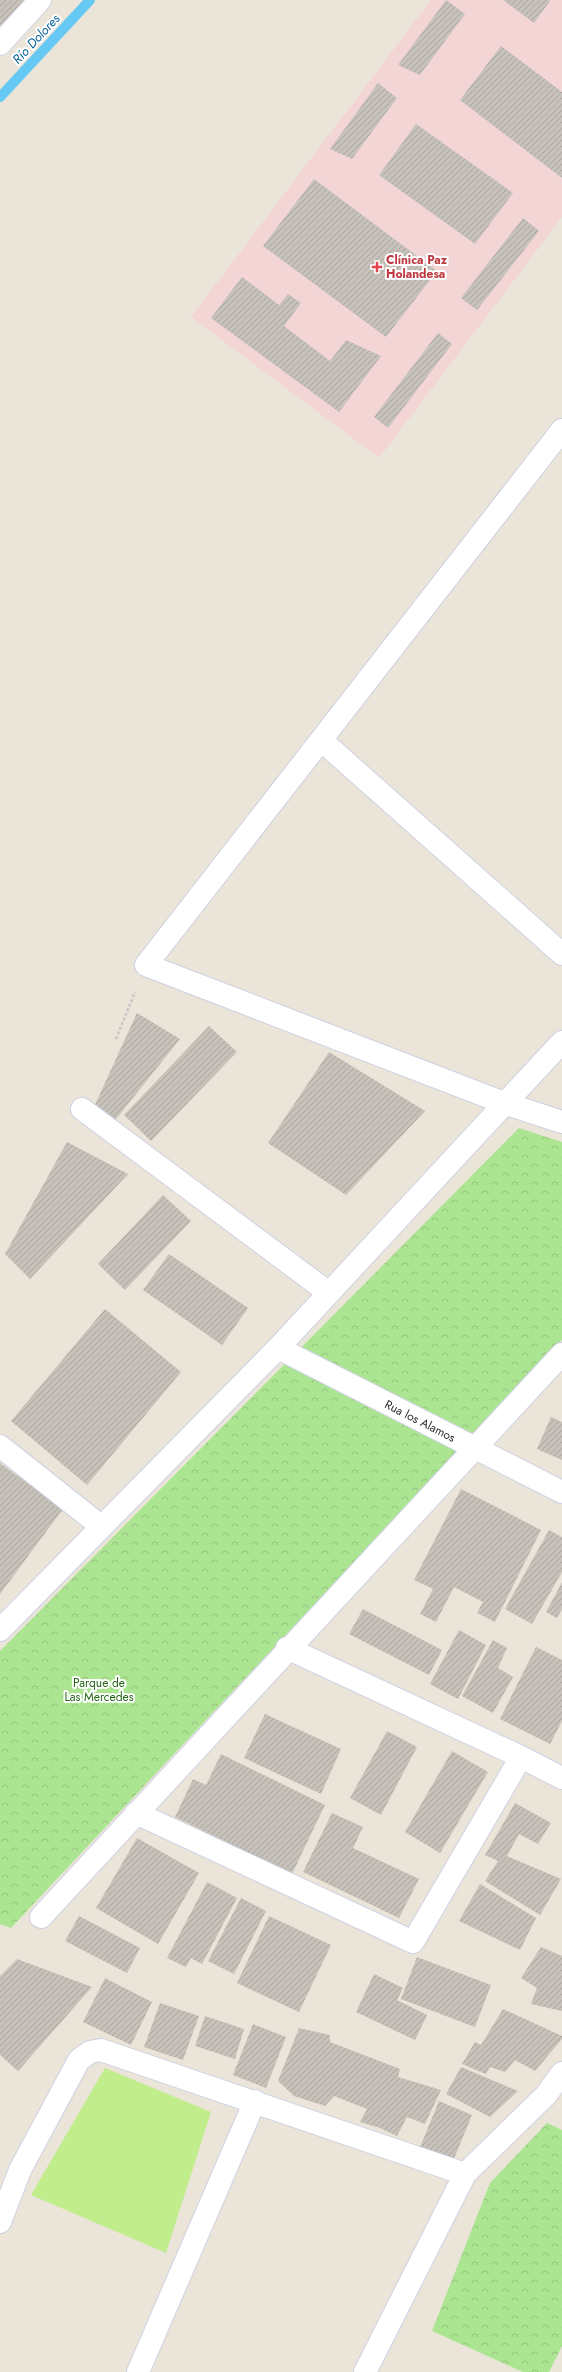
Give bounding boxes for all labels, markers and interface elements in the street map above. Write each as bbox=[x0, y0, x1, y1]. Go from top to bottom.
water label: Río Dolores bbox=[8, 9, 65, 68]
place label: Clínica Paz Holandesa bbox=[386, 251, 448, 283]
marker: Clínica Paz Holandesa bbox=[371, 261, 383, 273]
street label: Rua los Alamos bbox=[381, 1395, 459, 1447]
park label: Parque de Las Mercedes bbox=[64, 1674, 134, 1706]

